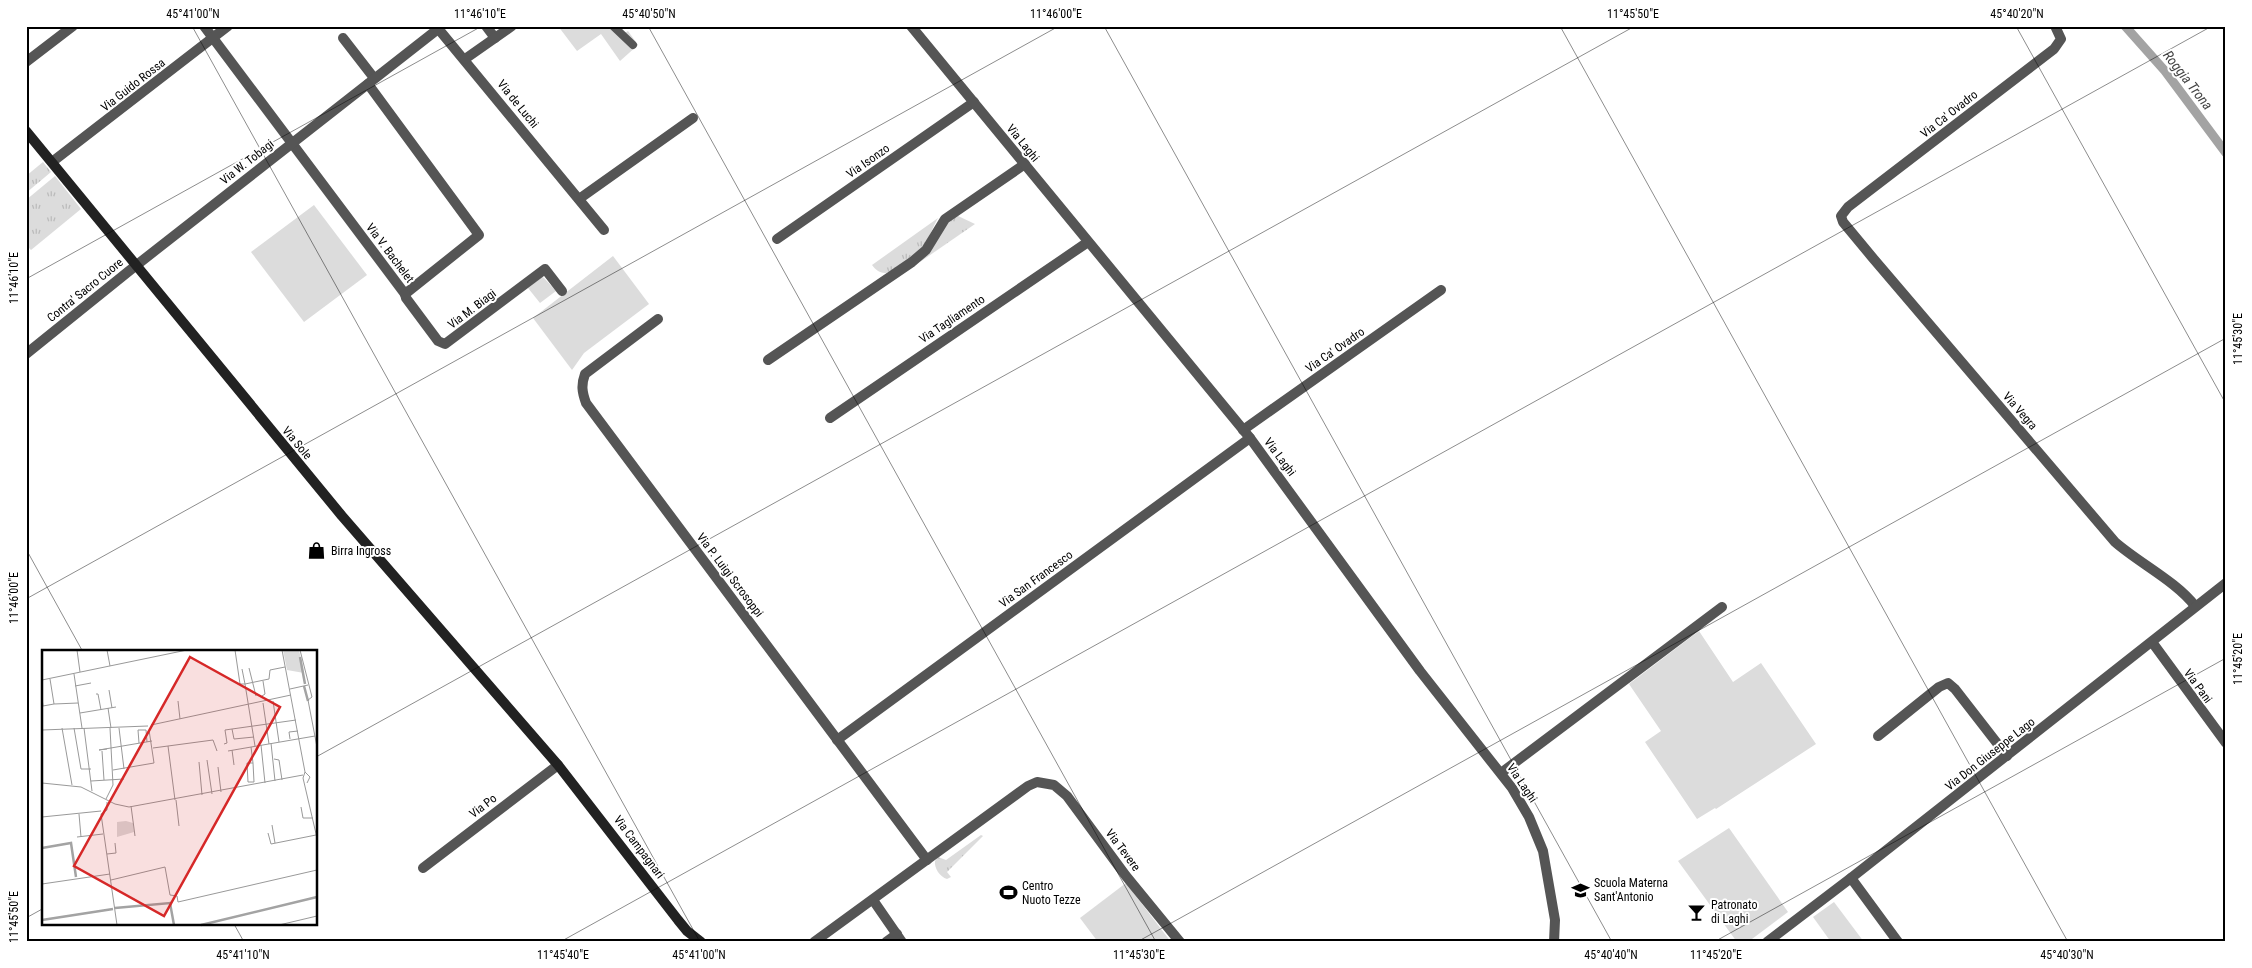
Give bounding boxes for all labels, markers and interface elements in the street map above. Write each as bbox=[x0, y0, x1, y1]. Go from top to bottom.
text: 45°41'00"N bbox=[166, 7, 220, 21]
text: 11°46'10"E bbox=[454, 7, 506, 21]
text: 45°40'50"N bbox=[622, 7, 676, 21]
text: 11°46'00"E bbox=[1030, 7, 1082, 21]
text: 11°45'50"E bbox=[1607, 7, 1659, 21]
text: 45°40'20"N bbox=[1990, 7, 2044, 21]
water label: Roggia Trona bbox=[2160, 47, 2216, 113]
street label: Via Guido Rossa bbox=[98, 55, 168, 114]
street label: Via de Luchi bbox=[494, 77, 542, 131]
street label: Via Ca' Ovadro bbox=[1918, 87, 1980, 141]
street label: Via Laghi bbox=[1004, 122, 1042, 164]
street label: Via W. Tobagi bbox=[217, 137, 277, 187]
street label: Via Isonzo bbox=[844, 141, 892, 181]
street label: Via V. Bachelet bbox=[363, 221, 417, 286]
text: 11°46'10"E bbox=[7, 252, 21, 304]
street label: Contra' Sacro Cuore bbox=[44, 255, 126, 325]
street label: Via M. Biagi bbox=[445, 286, 499, 332]
street label: Via Tagliamento bbox=[917, 292, 987, 346]
text: 11°45'30"E bbox=[2231, 313, 2245, 365]
street label: Via Ca' Ovadro bbox=[1303, 325, 1367, 375]
street label: Via Vegra bbox=[2000, 389, 2040, 433]
street label: Via Sole bbox=[279, 424, 315, 463]
street label: Via Laghi bbox=[1261, 435, 1299, 479]
street label: Via P. Luigi Scrosoppi bbox=[694, 530, 766, 620]
shop icon: Birra Ingross bbox=[307, 541, 327, 561]
place label: Birra Ingross bbox=[331, 544, 391, 558]
street label: Via San Francesco bbox=[997, 548, 1075, 610]
text: 11°46'00"E bbox=[7, 572, 21, 624]
text: 11°45'20"E bbox=[2231, 633, 2245, 685]
inset map bbox=[42, 650, 318, 926]
street label: Via Pani bbox=[2181, 666, 2215, 706]
street label: Via Don Giuseppe Lago bbox=[1942, 715, 2038, 793]
street label: Via Laghi bbox=[1504, 761, 1540, 805]
street label: Via Po bbox=[467, 791, 499, 821]
street label: Via Campagnari bbox=[611, 813, 667, 881]
street label: Via Tevere bbox=[1103, 826, 1144, 874]
place label: Scuola Materna Sant'Antonio bbox=[1594, 876, 1668, 904]
place label: Centro Nuoto Tezze bbox=[1022, 879, 1081, 907]
school or university icon: Scuola Materna Sant'Antonio bbox=[1570, 880, 1590, 900]
sports icon: Centro Nuoto Tezze bbox=[998, 883, 1018, 903]
text: 11°45'50"E bbox=[7, 891, 21, 943]
place label: Patronato di Laghi bbox=[1711, 898, 1757, 926]
bar icon: Patronato di Laghi bbox=[1687, 902, 1707, 922]
text: 45°41'10"N bbox=[216, 948, 270, 962]
text: 11°45'40"E bbox=[537, 948, 589, 962]
text: 45°41'00"N bbox=[672, 948, 726, 962]
text: 11°45'30"E bbox=[1113, 948, 1165, 962]
text: 45°40'40"N bbox=[1584, 948, 1638, 962]
text: 11°45'20"E bbox=[1690, 948, 1742, 962]
text: 45°40'30"N bbox=[2040, 948, 2094, 962]

